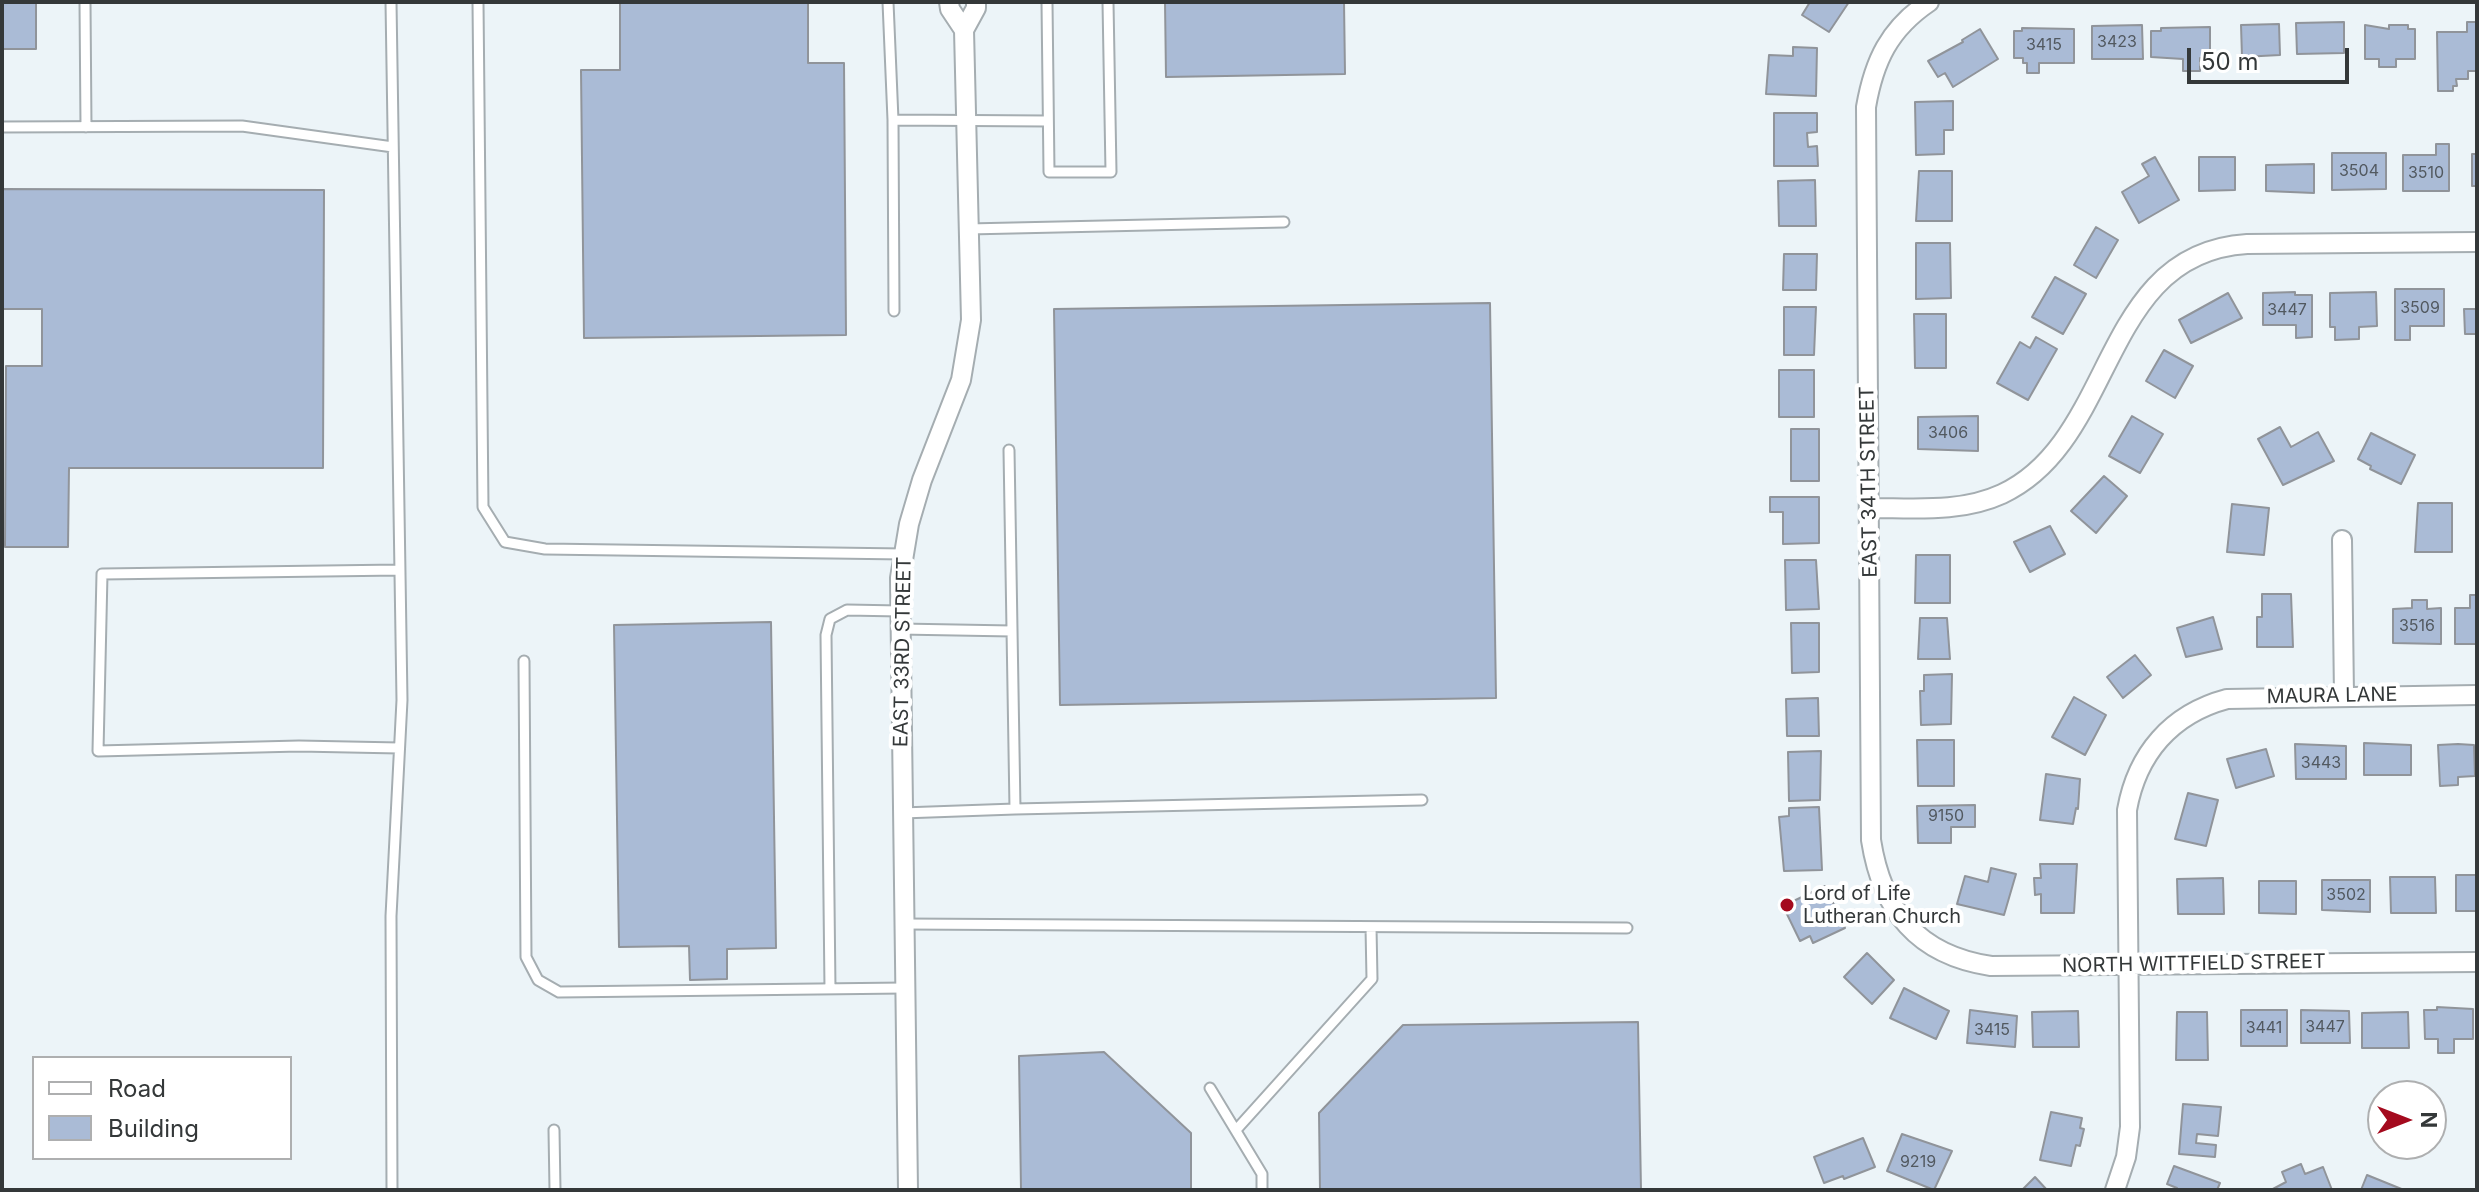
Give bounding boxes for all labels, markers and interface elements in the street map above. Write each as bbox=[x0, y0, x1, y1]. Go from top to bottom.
house number: 3423 bbox=[2097, 32, 2137, 52]
scale bar bbox=[2191, 32, 2353, 82]
house number: 3415 bbox=[2026, 35, 2062, 55]
text: 50 m bbox=[2201, 47, 2259, 76]
house number: 3504 bbox=[2339, 161, 2379, 181]
house number: 3510 bbox=[2408, 163, 2444, 183]
house number: 3509 bbox=[2400, 298, 2440, 318]
house number: 3447 bbox=[2267, 300, 2307, 320]
street label: EAST 34TH STREET bbox=[1855, 386, 1883, 578]
house number: 3406 bbox=[1928, 423, 1968, 443]
street label: EAST 33RD STREET bbox=[889, 557, 917, 747]
house number: 3516 bbox=[2399, 616, 2435, 636]
street label: MAURA LANE bbox=[2266, 683, 2398, 709]
house number: 3443 bbox=[2301, 753, 2341, 773]
house number: 9150 bbox=[1928, 806, 1964, 826]
place label: Lord of Life Lutheran Church bbox=[1803, 882, 1961, 929]
house number: 3502 bbox=[2326, 885, 2366, 905]
marker: Lord of Life Lutheran Church bbox=[1778, 896, 1796, 914]
street label: NORTH WITTFIELD STREET bbox=[2062, 950, 2326, 978]
house number: 3447 bbox=[2305, 1017, 2345, 1037]
house number: 3441 bbox=[2246, 1018, 2282, 1038]
house number: 3415 bbox=[1974, 1020, 2010, 1040]
legend bbox=[32, 1056, 292, 1160]
text: Road bbox=[108, 1074, 166, 1103]
north arrow bbox=[2367, 1080, 2447, 1160]
text: N bbox=[2416, 1112, 2442, 1128]
text: Building bbox=[108, 1114, 199, 1143]
house number: 9219 bbox=[1900, 1152, 1936, 1172]

